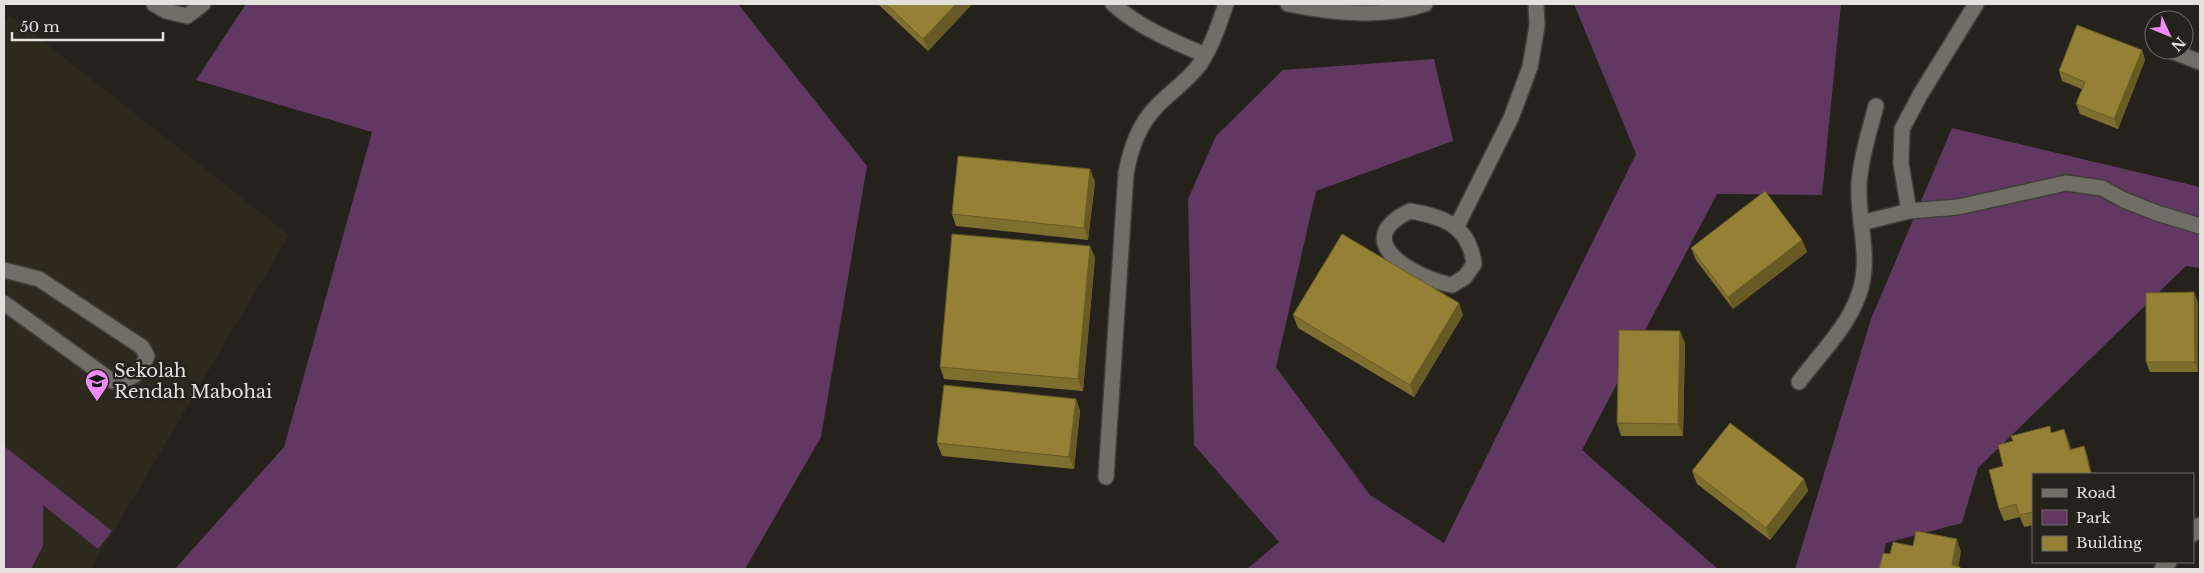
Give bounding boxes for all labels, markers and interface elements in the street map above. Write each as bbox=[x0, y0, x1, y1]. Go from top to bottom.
scale bar bbox=[12, 10, 164, 42]
north arrow bbox=[2144, 10, 2194, 60]
text: 50 m bbox=[20, 17, 60, 36]
text: N bbox=[2167, 33, 2189, 55]
place label: Sekolah Rendah Mabohai bbox=[114, 360, 272, 403]
school or university icon: Sekolah Rendah Mabohai bbox=[84, 368, 110, 402]
legend bbox=[2032, 473, 2194, 563]
text: Road bbox=[2076, 483, 2116, 502]
text: Park bbox=[2076, 508, 2112, 527]
text: Building bbox=[2076, 533, 2143, 552]

